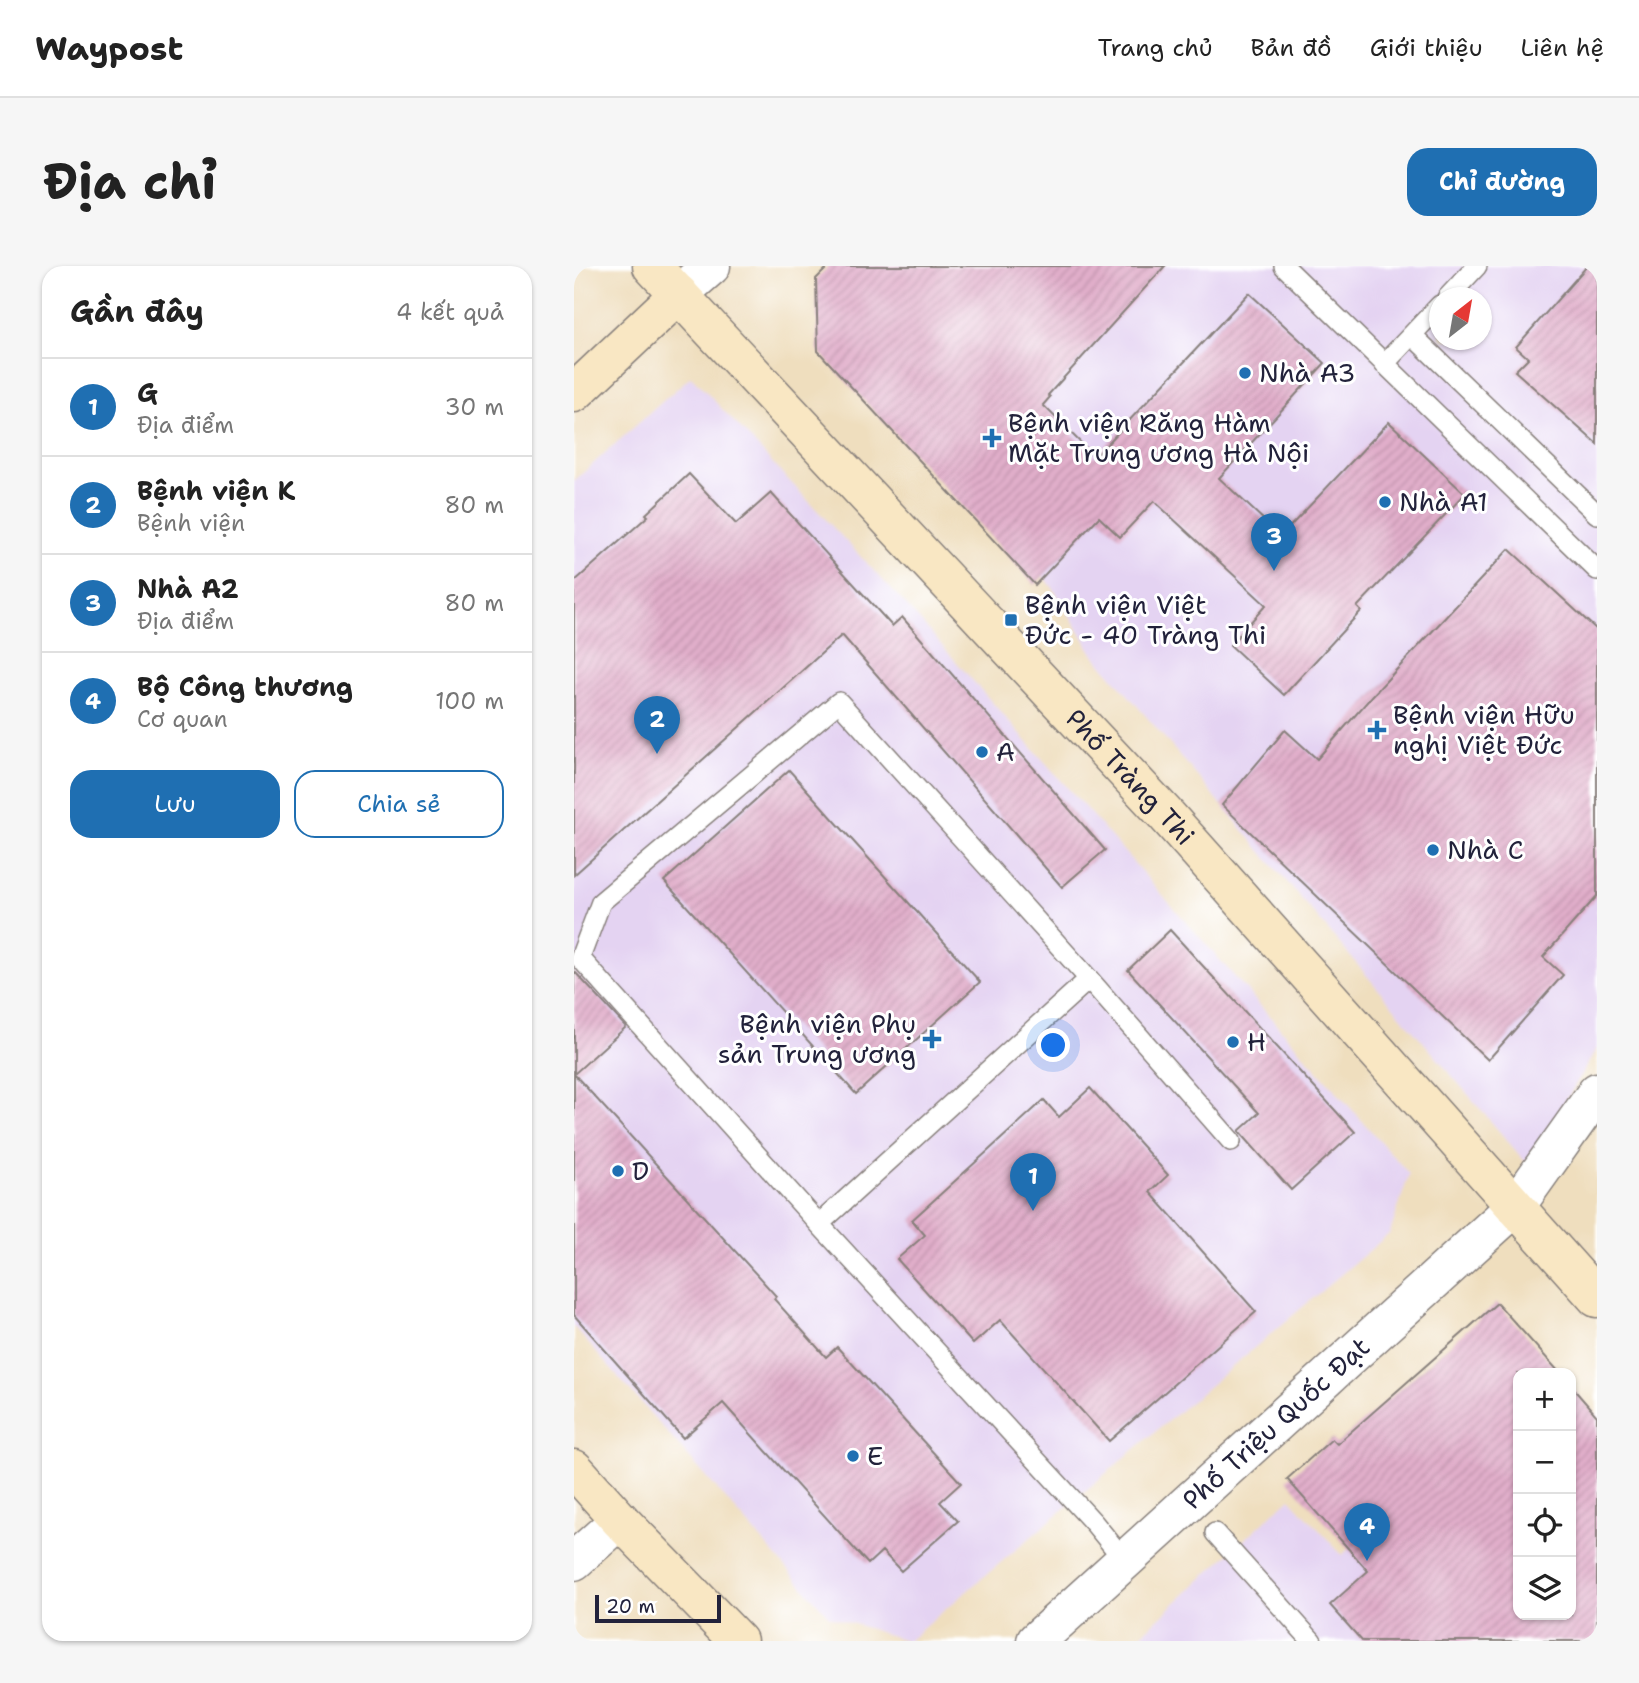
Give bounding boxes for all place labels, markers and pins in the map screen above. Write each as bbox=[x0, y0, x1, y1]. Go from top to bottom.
place label: Nhà A3 bbox=[1259, 355, 1355, 390]
marker: Nhà A3 bbox=[1237, 365, 1253, 381]
place label: Bệnh viện Răng Hàm Mặt Trung ương Hà Nội bbox=[1008, 405, 1309, 470]
marker: Bệnh viện Răng Hàm Mặt Trung ương Hà Nội bbox=[982, 428, 1002, 448]
place label: Nhà A1 bbox=[1399, 484, 1488, 519]
marker: Nhà A1 bbox=[1377, 494, 1393, 510]
pin: 3 bbox=[1251, 513, 1297, 571]
place label: Bệnh viện Việt Đức - 40 Tràng Thi bbox=[1025, 587, 1266, 652]
marker: Bệnh viện Việt Đức - 40 Tràng Thi bbox=[1003, 612, 1019, 628]
pin: 2 bbox=[634, 696, 680, 754]
place label: Bệnh viện Hữu nghị Việt Đức bbox=[1393, 697, 1575, 762]
marker: Bệnh viện Hữu nghị Việt Đức bbox=[1367, 720, 1387, 740]
place label: A bbox=[996, 734, 1015, 769]
marker: A bbox=[974, 744, 990, 760]
place label: Nhà C bbox=[1447, 832, 1524, 867]
marker: Nhà C bbox=[1425, 842, 1441, 858]
place label: Bệnh viện Phụ sản Trung ương bbox=[718, 1006, 916, 1071]
place label: H bbox=[1247, 1024, 1266, 1059]
marker: Bệnh viện Phụ sản Trung ương bbox=[922, 1029, 942, 1049]
marker: H bbox=[1225, 1034, 1241, 1050]
place label: D bbox=[632, 1153, 649, 1188]
pin: 1 bbox=[1010, 1153, 1056, 1211]
marker: D bbox=[610, 1163, 626, 1179]
place label: E bbox=[867, 1438, 883, 1473]
marker: E bbox=[845, 1448, 861, 1464]
pin: 4 bbox=[1344, 1503, 1390, 1561]

